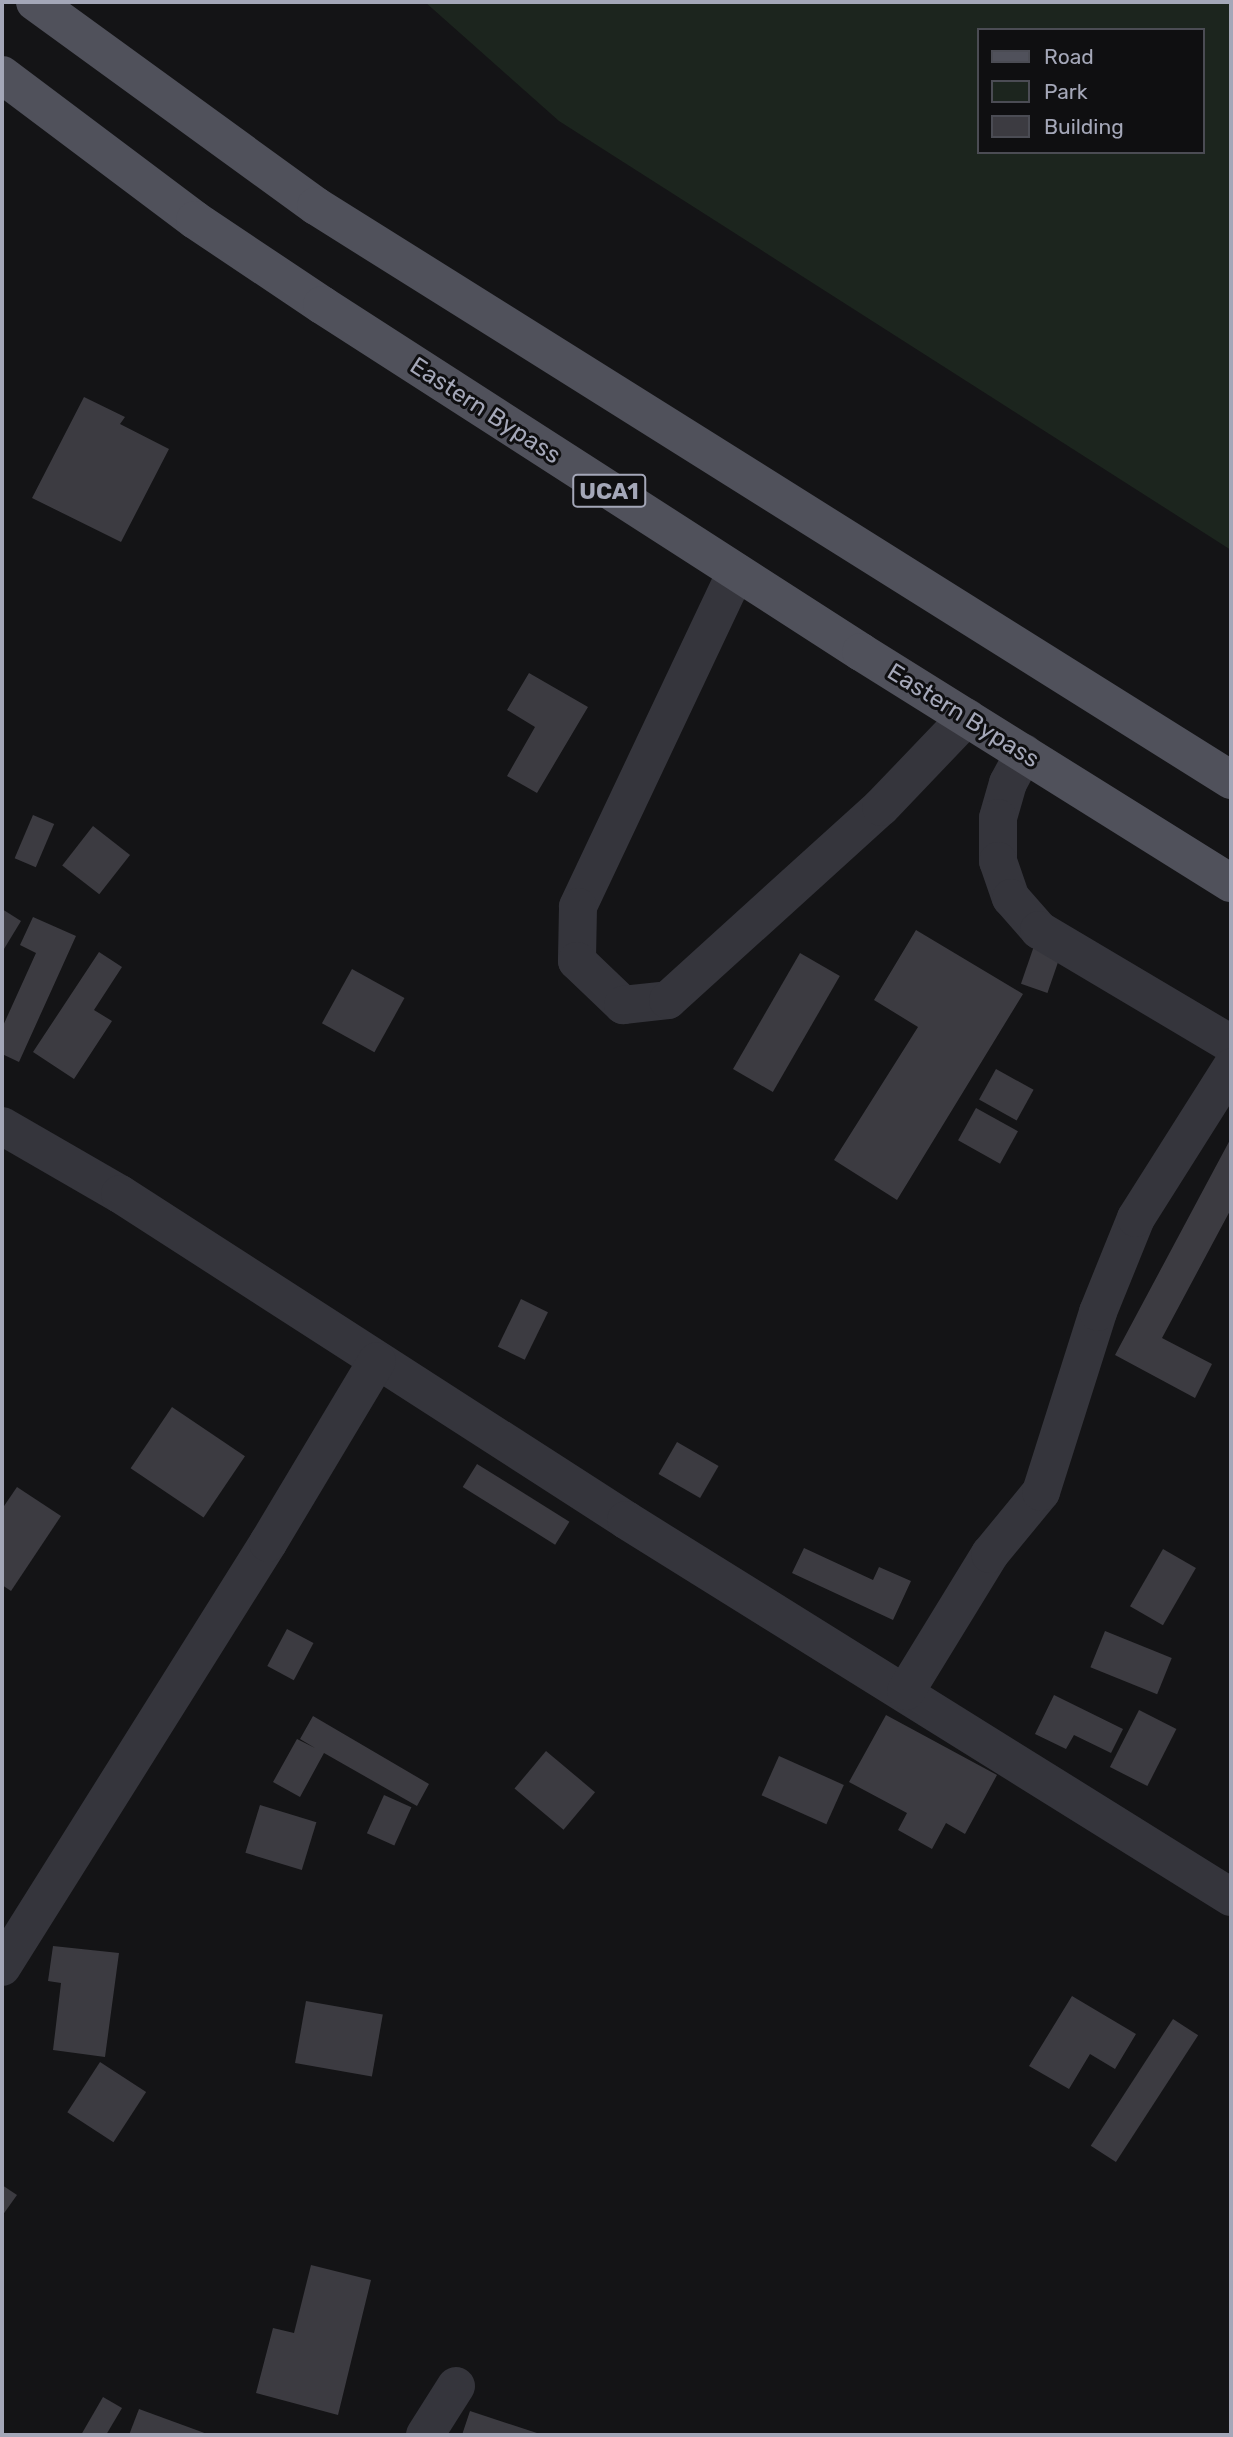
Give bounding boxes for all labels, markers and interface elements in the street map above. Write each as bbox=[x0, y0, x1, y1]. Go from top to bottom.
legend bbox=[978, 28, 1205, 154]
text: Road bbox=[1044, 44, 1094, 69]
text: Park bbox=[1044, 79, 1088, 104]
text: Building bbox=[1044, 114, 1124, 139]
street label: Eastern Bypass bbox=[404, 352, 566, 470]
road number: UCA1 bbox=[570, 471, 648, 510]
street label: Eastern Bypass bbox=[882, 658, 1044, 774]

